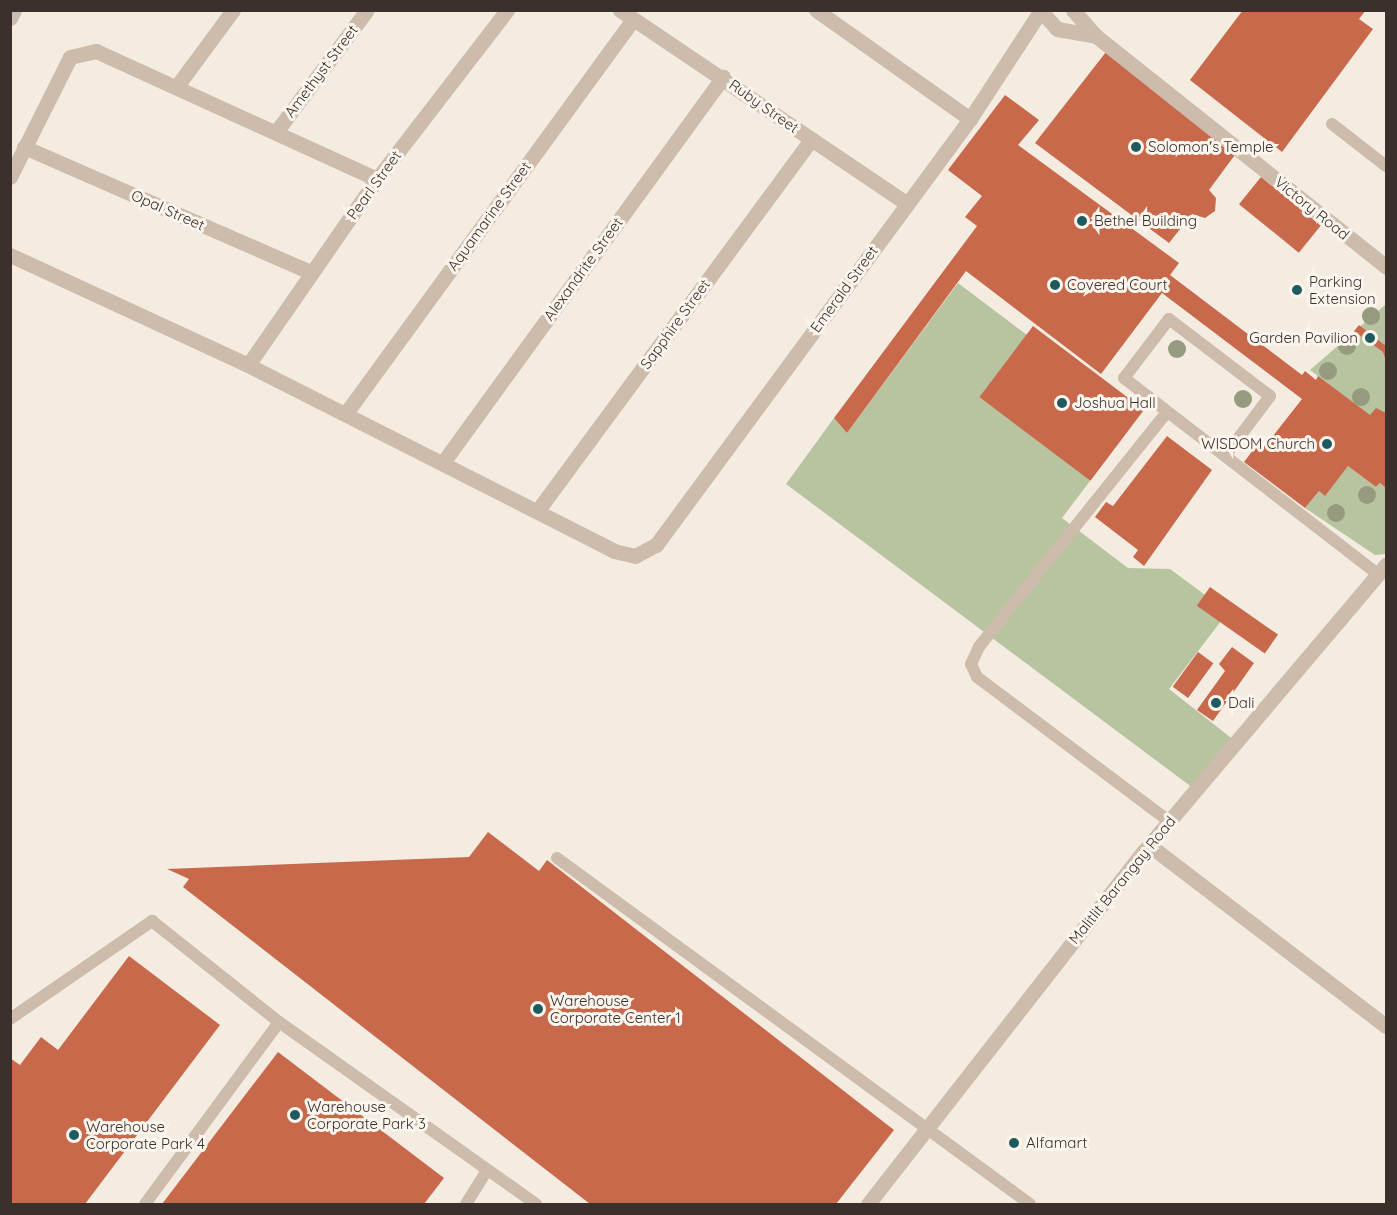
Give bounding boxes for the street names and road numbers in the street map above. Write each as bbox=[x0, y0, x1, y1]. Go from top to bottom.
street label: Amethyst Street bbox=[280, 21, 362, 121]
street label: Ruby Street bbox=[726, 75, 802, 137]
street label: Pearl Street bbox=[343, 147, 405, 223]
street label: Aquamarine Street bbox=[443, 158, 535, 274]
street label: Victory Road bbox=[1271, 172, 1353, 244]
street label: Opal Street bbox=[129, 186, 207, 234]
street label: Alexandrite Street bbox=[540, 214, 626, 324]
street label: Emerald Street bbox=[806, 242, 882, 336]
street label: Sapphire Street bbox=[636, 276, 714, 372]
street label: Malitlit Barangay Road bbox=[1065, 812, 1179, 948]

